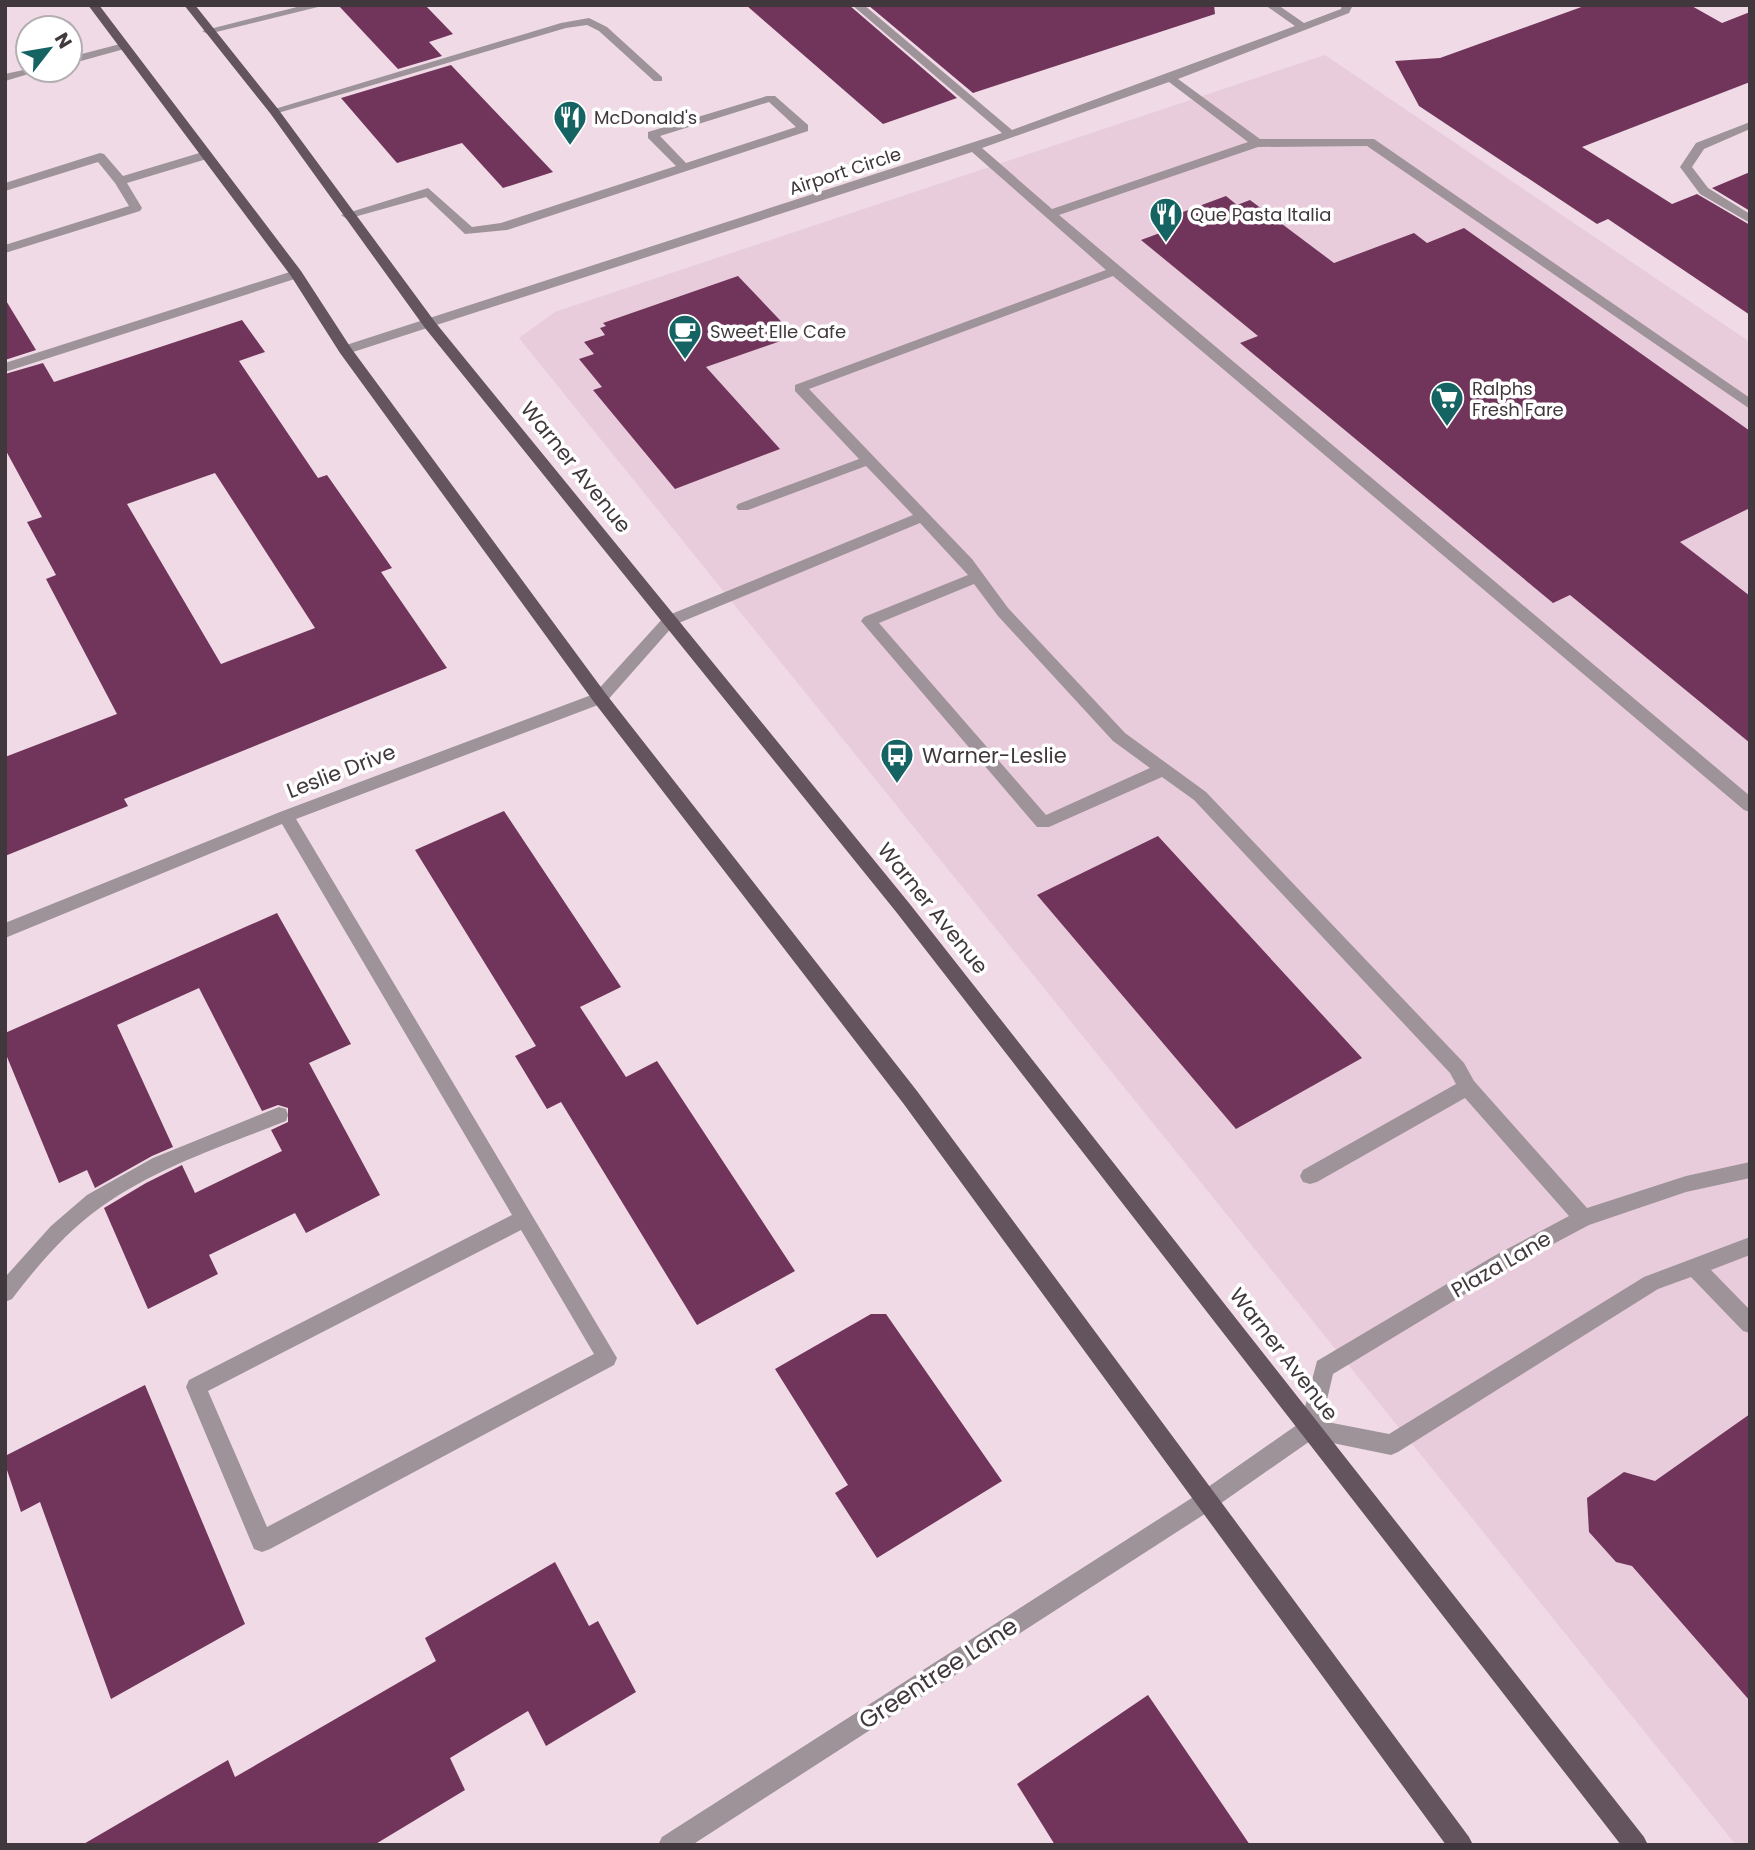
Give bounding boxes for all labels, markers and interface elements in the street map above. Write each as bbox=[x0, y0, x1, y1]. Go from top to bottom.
north arrow bbox=[14, 14, 84, 84]
text: N bbox=[48, 27, 78, 54]
restaurant icon: McDonald's bbox=[551, 98, 589, 147]
place label: McDonald's bbox=[594, 105, 697, 130]
street label: Airport Circle bbox=[786, 141, 904, 201]
restaurant icon: Que Pasta Italia bbox=[1147, 195, 1185, 244]
place label: Que Pasta Italia bbox=[1190, 202, 1331, 227]
cafe icon: Sweet Elle Cafe bbox=[666, 312, 704, 361]
place label: Sweet Elle Cafe bbox=[710, 319, 846, 344]
place label: Ralphs Fresh Fare bbox=[1472, 376, 1564, 422]
supermarket icon: Ralphs Fresh Fare bbox=[1428, 379, 1466, 428]
street label: Warner Avenue bbox=[514, 395, 638, 539]
bus stop icon: Warner-Leslie bbox=[878, 736, 916, 785]
street label: Leslie Drive bbox=[282, 737, 400, 805]
place label: Warner-Leslie bbox=[922, 741, 1067, 770]
street label: Warner Avenue bbox=[871, 836, 995, 980]
street label: Plaza Lane bbox=[1446, 1224, 1556, 1304]
street label: Warner Avenue bbox=[1223, 1282, 1345, 1426]
street label: Greentree Lane bbox=[852, 1609, 1024, 1737]

